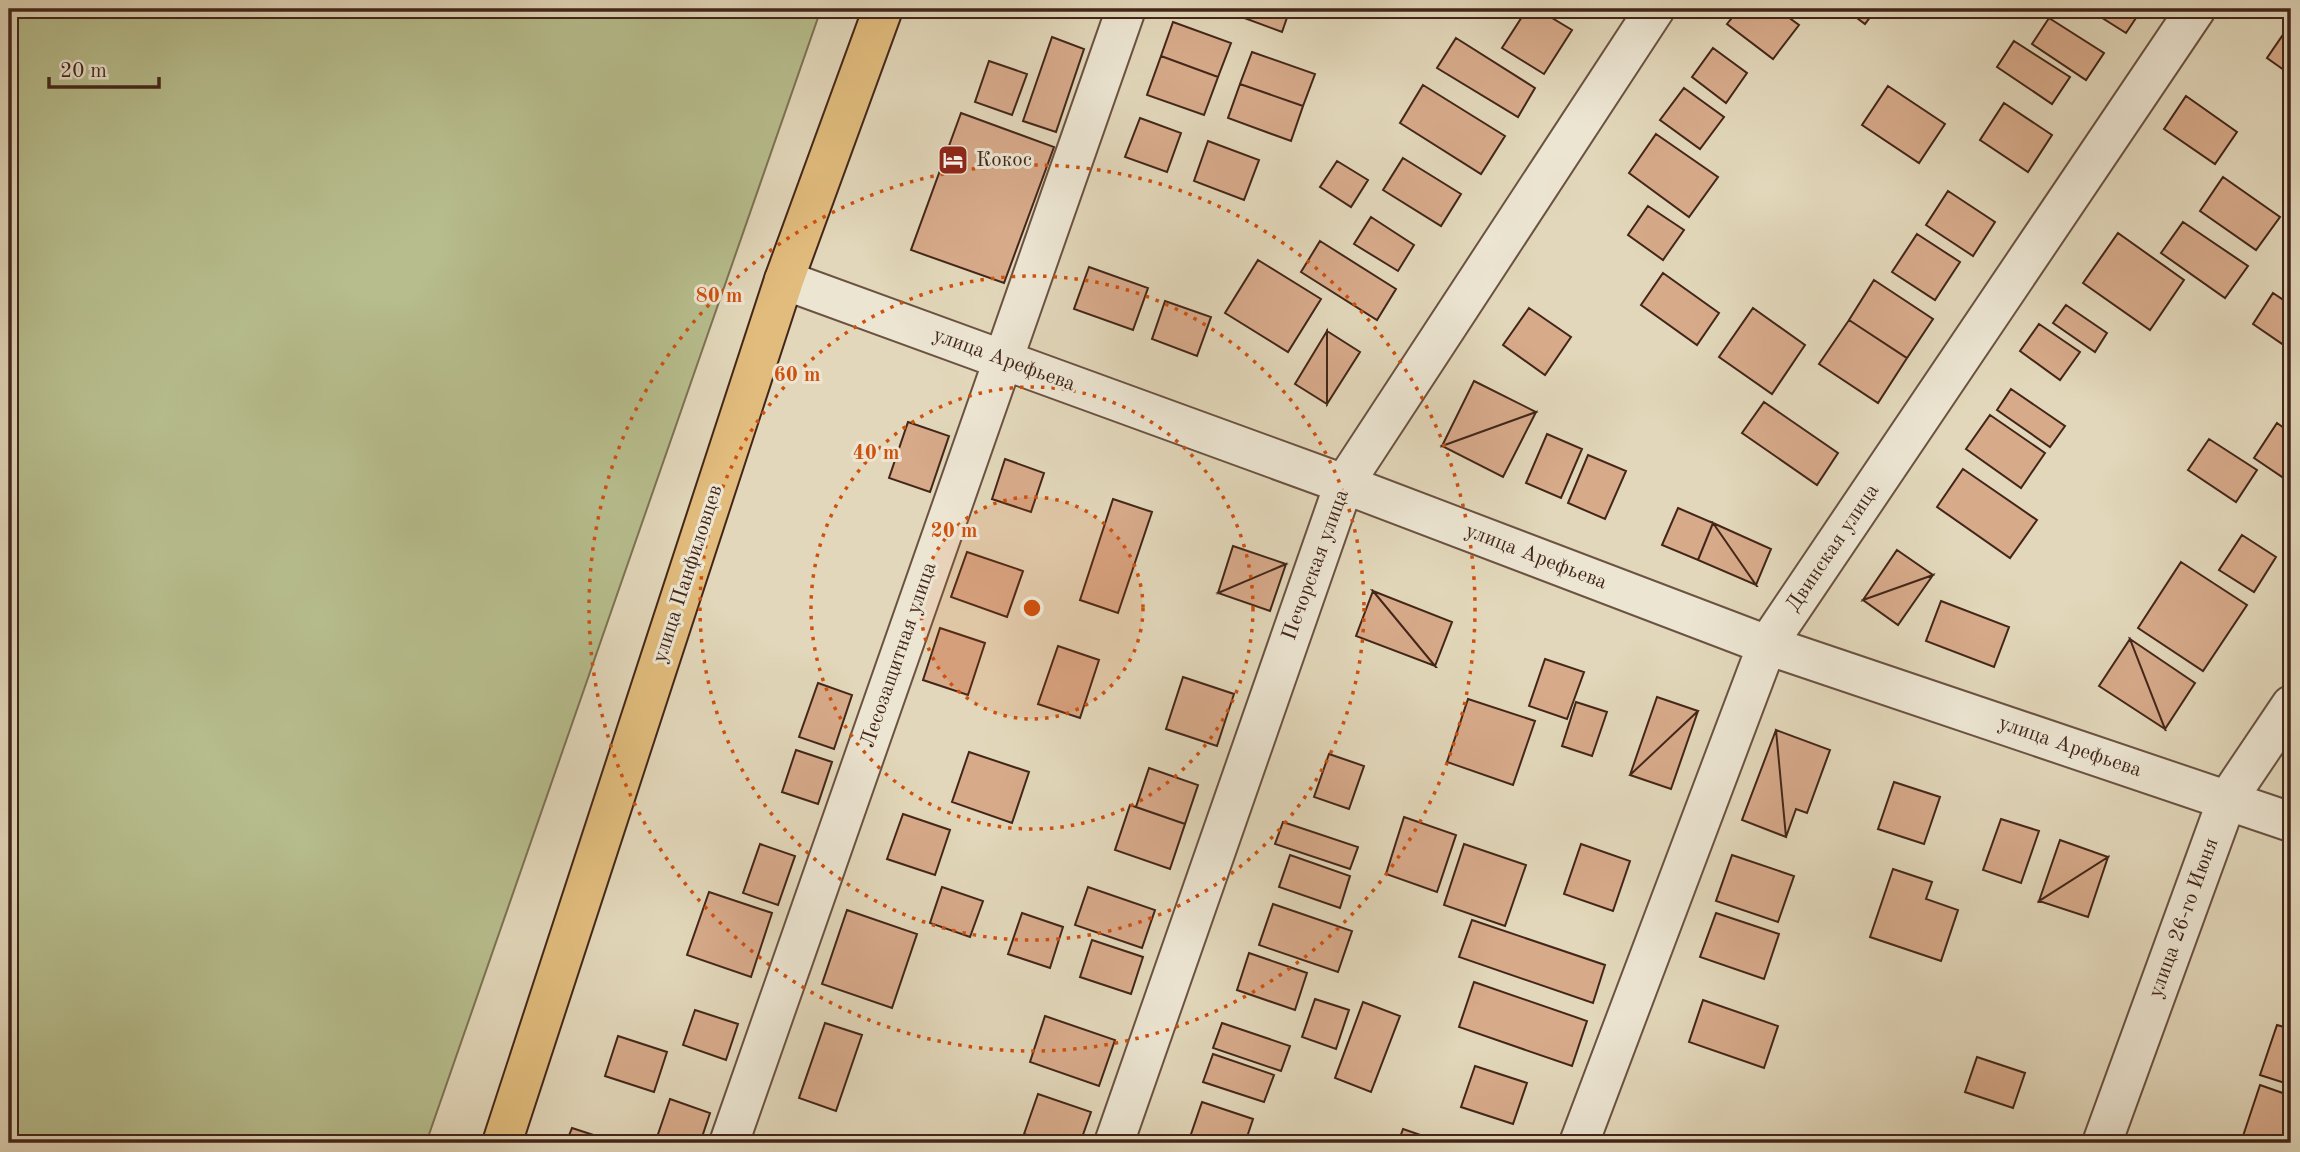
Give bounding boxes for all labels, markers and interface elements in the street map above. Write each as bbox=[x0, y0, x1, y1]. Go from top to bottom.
scale bar bbox=[49, 46, 159, 90]
text: 20 m bbox=[60, 61, 107, 82]
hotel icon: Кокос bbox=[936, 143, 970, 177]
place label: Кокос bbox=[976, 150, 1032, 171]
text: 80 m bbox=[695, 286, 743, 307]
street label: улица Арефьева bbox=[930, 324, 1078, 396]
text: 60 m bbox=[773, 365, 821, 386]
text: 40 m bbox=[852, 443, 900, 464]
street label: Двинская улица bbox=[1783, 480, 1883, 616]
street label: улица Панфиловцев bbox=[649, 482, 727, 666]
street label: Печорская улица bbox=[1279, 487, 1353, 643]
street label: улица Арефьева bbox=[1462, 520, 1610, 594]
text: 20 m bbox=[930, 521, 978, 542]
street label: Лесозащитная улица bbox=[857, 560, 941, 750]
centre of rings bbox=[1020, 596, 1044, 620]
street label: улица Арефьева bbox=[1996, 713, 2144, 781]
street label: улица 26-го Июня bbox=[2145, 835, 2223, 1001]

